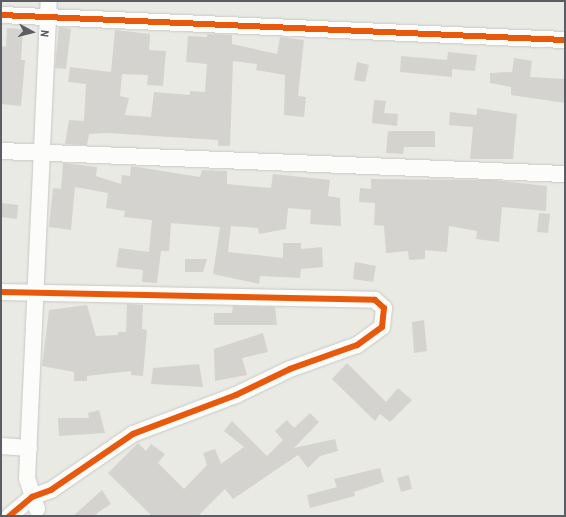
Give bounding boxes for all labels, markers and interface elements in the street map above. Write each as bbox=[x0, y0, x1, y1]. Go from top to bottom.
north arrow bbox=[12, 12, 52, 52]
text: N bbox=[38, 29, 51, 38]

